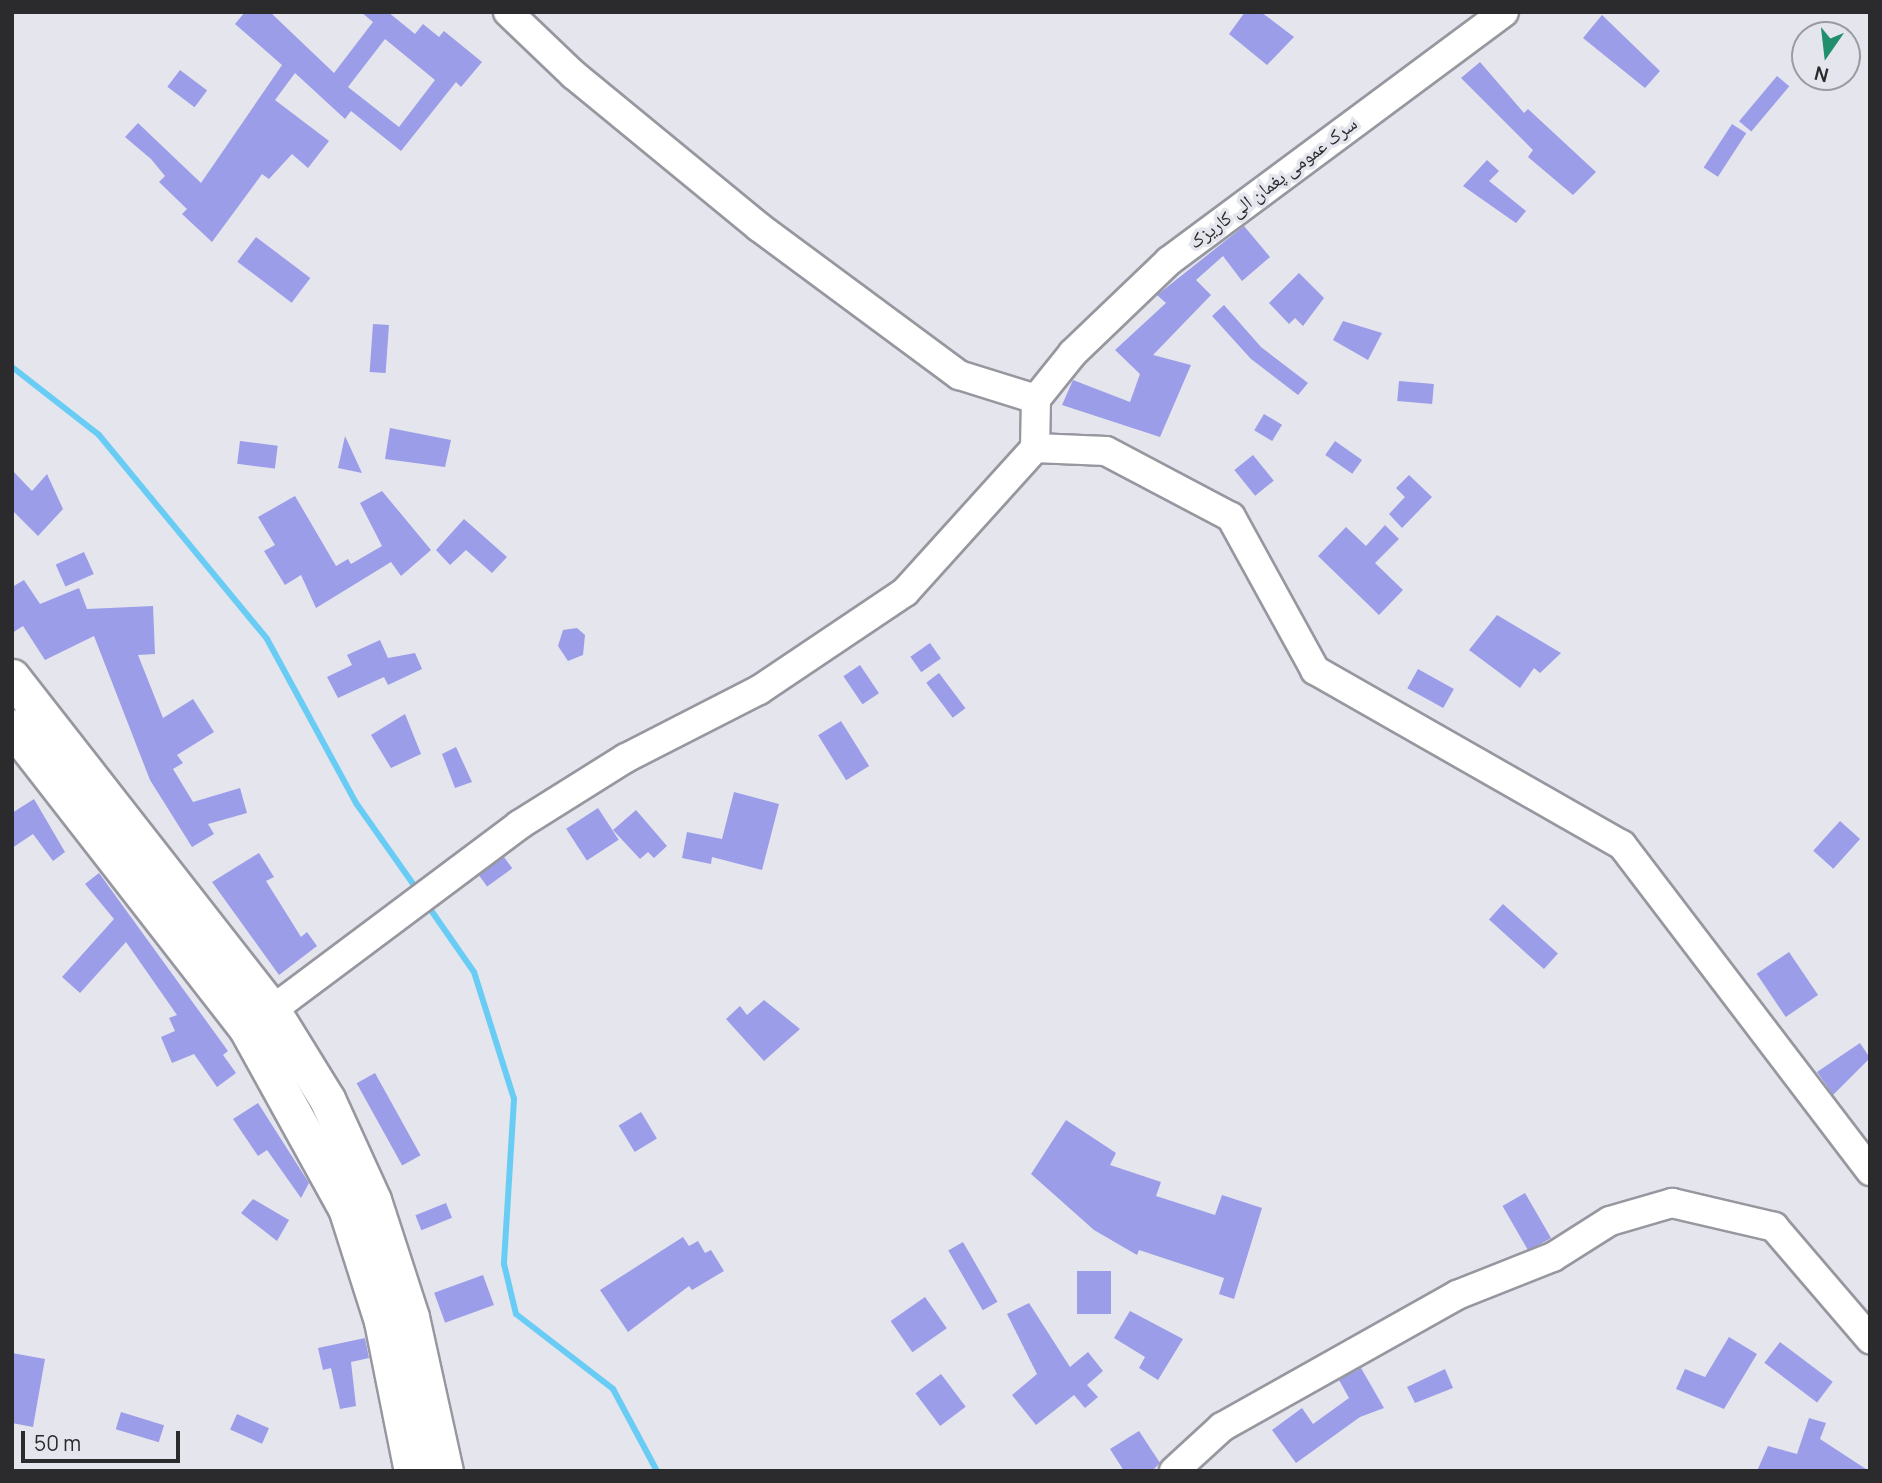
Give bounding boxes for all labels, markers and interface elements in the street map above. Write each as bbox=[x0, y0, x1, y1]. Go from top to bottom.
north arrow bbox=[1791, 21, 1861, 91]
text: N bbox=[1812, 60, 1831, 89]
street label: سرک عمومی پغمان الی کاریزک bbox=[1184, 112, 1362, 254]
scale bar bbox=[24, 1416, 184, 1460]
text: 50 m bbox=[34, 1429, 81, 1457]

